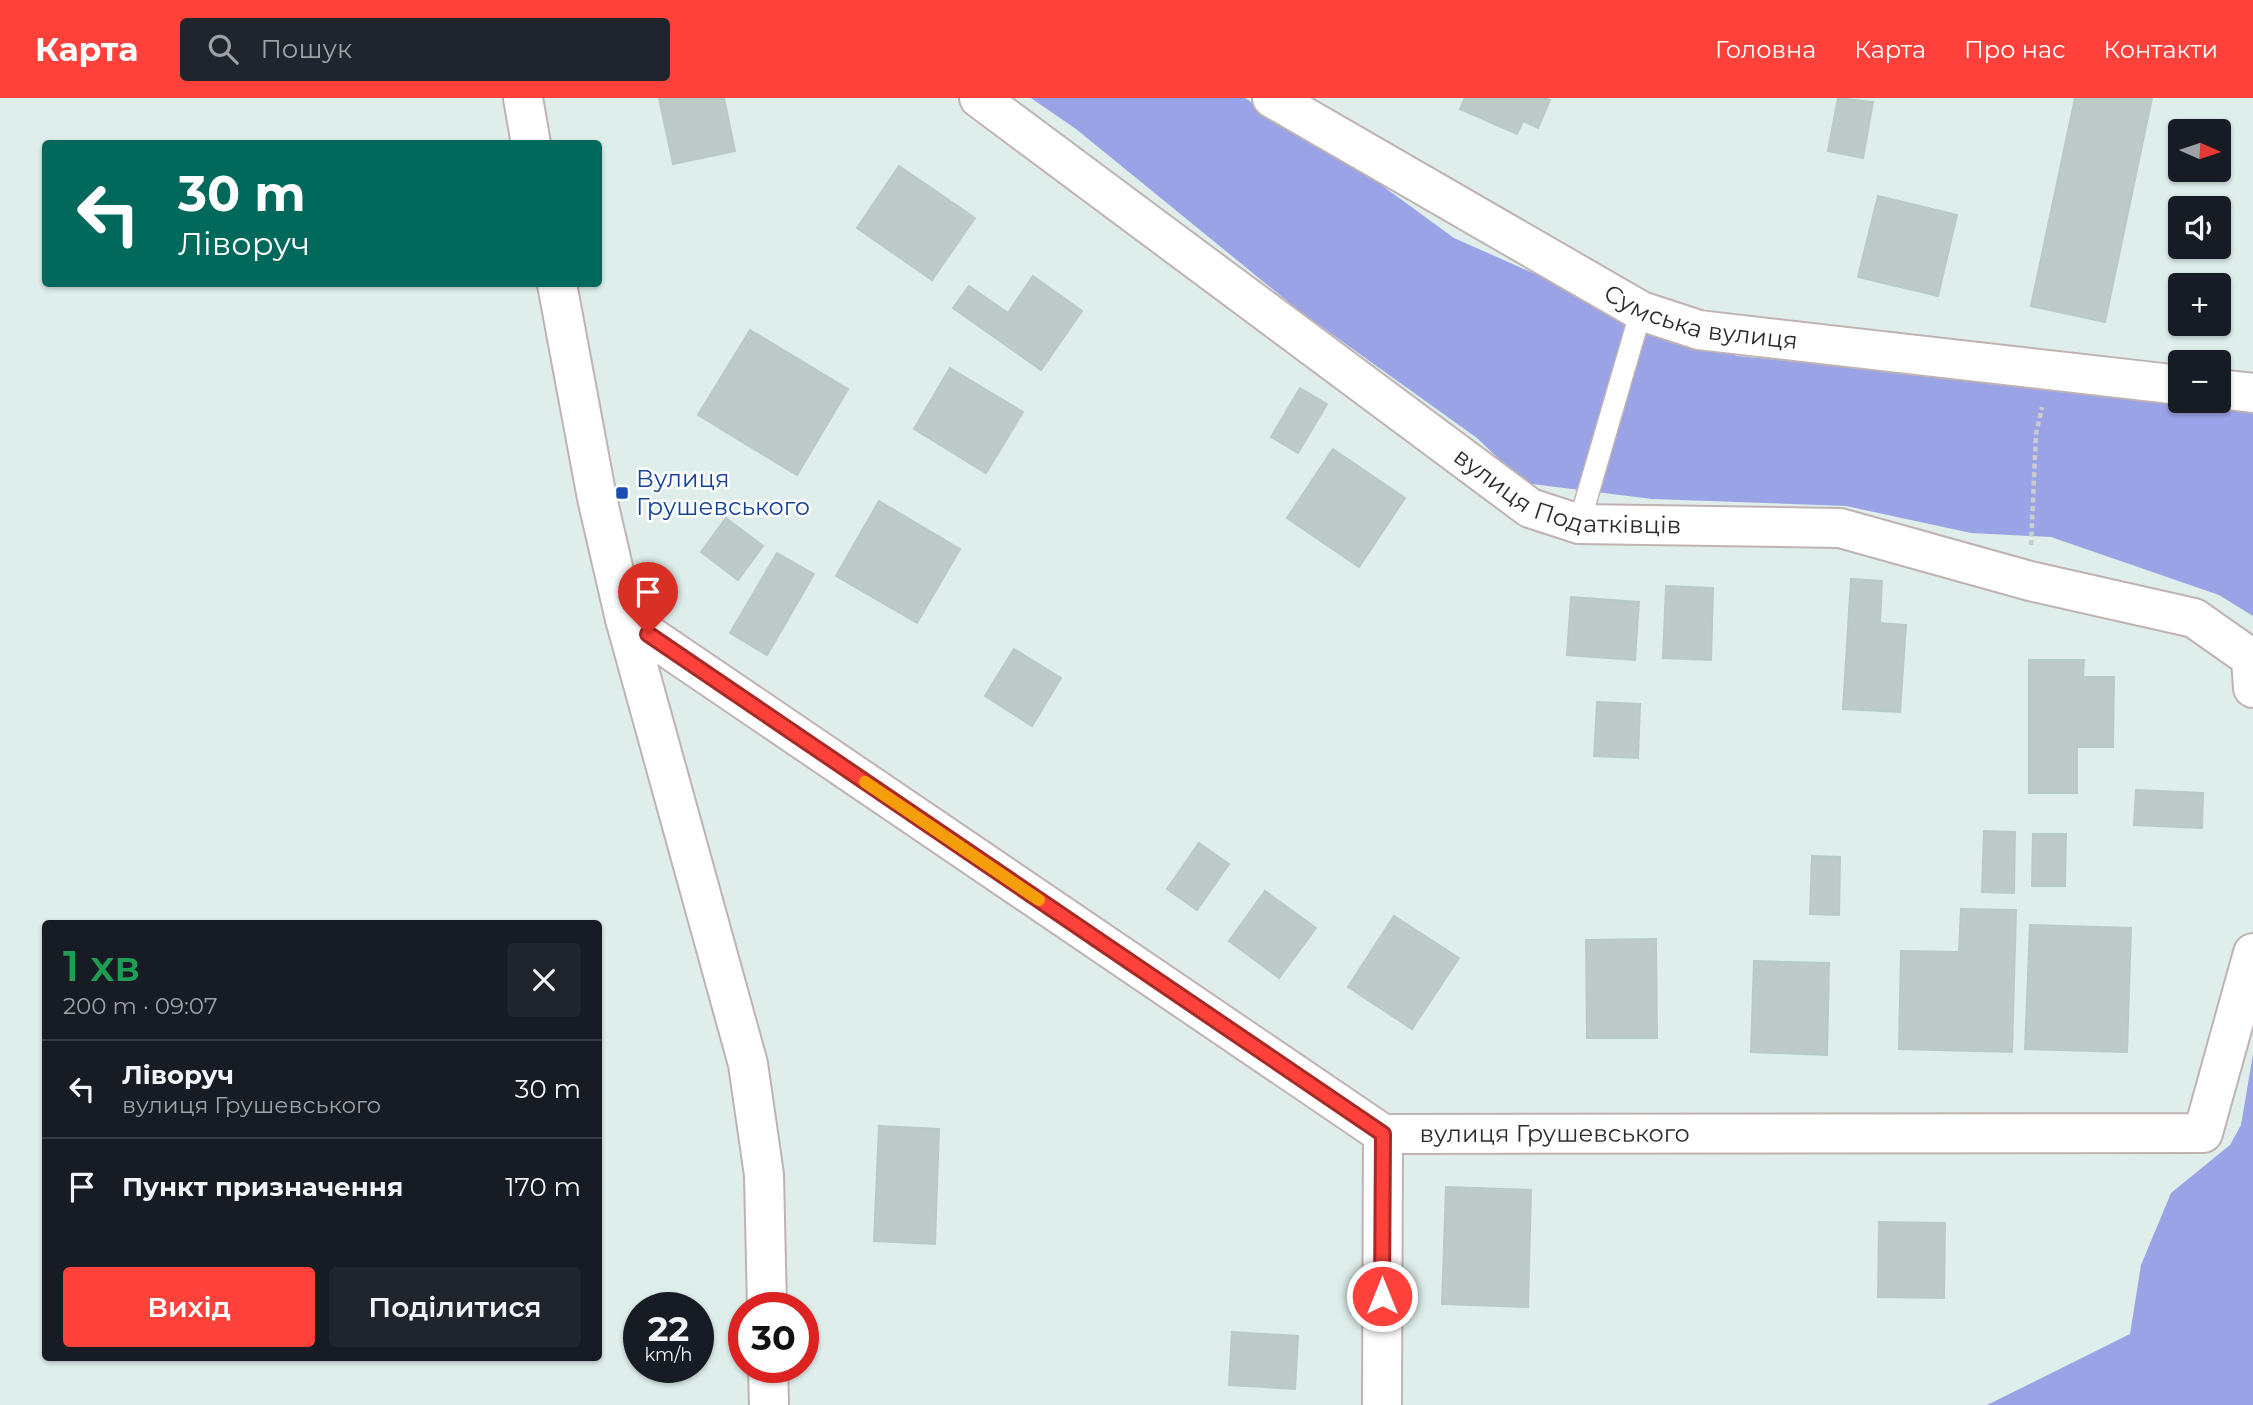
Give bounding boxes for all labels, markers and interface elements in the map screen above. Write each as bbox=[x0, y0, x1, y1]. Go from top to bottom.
search box bbox=[180, 18, 670, 81]
text: Карта bbox=[35, 29, 138, 69]
icon: search bbox=[204, 30, 242, 68]
text: Пошук bbox=[260, 33, 352, 65]
text: Головна bbox=[1715, 35, 1816, 64]
text: Карта bbox=[1854, 35, 1926, 64]
text: Про нас bbox=[1964, 35, 2066, 64]
text: Контакти bbox=[2104, 35, 2218, 64]
north arrow bbox=[2168, 119, 2231, 182]
map controls bbox=[2168, 119, 2231, 413]
text: 30 m bbox=[178, 164, 306, 223]
icon: left bbox=[63, 168, 154, 259]
button: sound bbox=[2168, 196, 2231, 259]
text: Ліворуч bbox=[178, 224, 310, 263]
button: + bbox=[2168, 273, 2231, 336]
street label: Сумська вулиця bbox=[1599, 278, 1799, 355]
button: − bbox=[2168, 350, 2231, 413]
street label: вулиця Податківців bbox=[1448, 441, 1681, 540]
place label: Вулиця Грушевського bbox=[636, 464, 810, 521]
marker: Вулиця Грушевського bbox=[614, 485, 630, 501]
pin bbox=[618, 562, 678, 634]
icon: arrive bbox=[629, 573, 667, 611]
text: 1 хв bbox=[63, 940, 140, 992]
button: close bbox=[507, 943, 581, 1017]
text: 200 m · 09:07 bbox=[63, 992, 217, 1020]
text: Ліворуч bbox=[122, 1059, 234, 1091]
icon: left bbox=[63, 1070, 101, 1108]
text: 30 m bbox=[515, 1073, 581, 1105]
text: вулиця Грушевського bbox=[122, 1091, 381, 1119]
street label: вулиця Грушевського bbox=[1419, 1119, 1690, 1148]
icon: arrive bbox=[63, 1168, 101, 1206]
text: Пункт призначення bbox=[122, 1171, 403, 1203]
text: 170 m bbox=[505, 1171, 581, 1203]
position arrow bbox=[1345, 1259, 1419, 1333]
button: Вихід bbox=[63, 1267, 315, 1347]
button: Поділитися bbox=[329, 1267, 581, 1347]
speed limit sign: 30 bbox=[728, 1292, 819, 1383]
text: 22 bbox=[648, 1307, 689, 1350]
text: km/h bbox=[644, 1344, 693, 1366]

